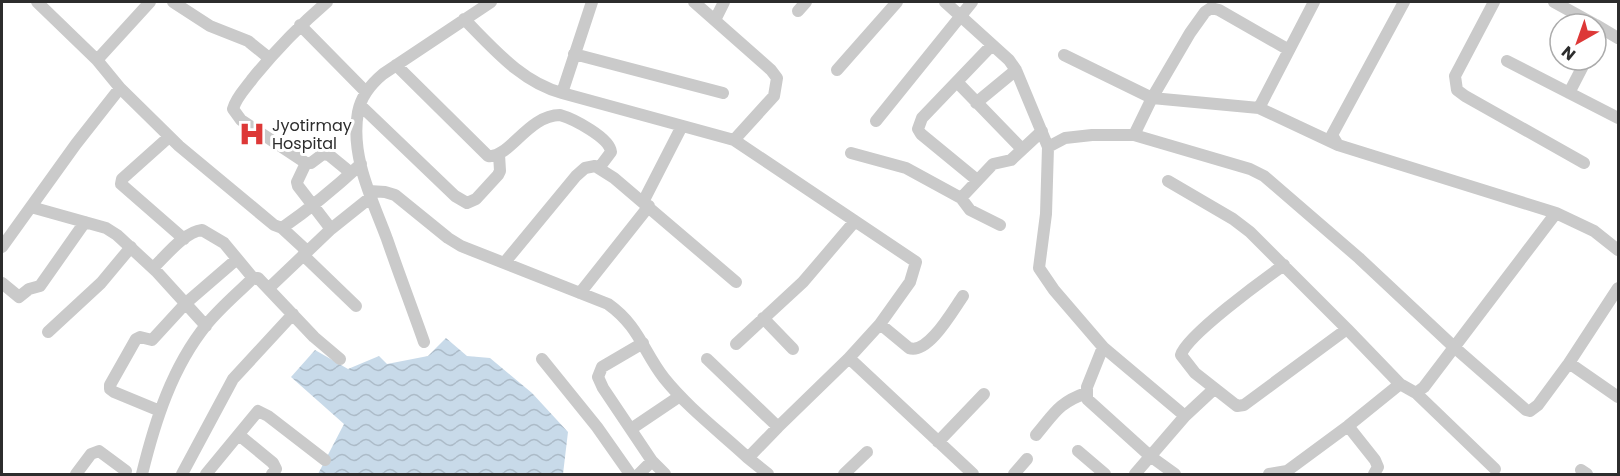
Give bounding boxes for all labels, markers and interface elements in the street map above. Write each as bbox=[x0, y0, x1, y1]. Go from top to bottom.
north arrow bbox=[1548, 12, 1608, 72]
text: N bbox=[1557, 40, 1581, 66]
place label: Jyotirmay Hospital bbox=[272, 114, 352, 155]
hospital icon: Jyotirmay Hospital bbox=[237, 119, 267, 149]

